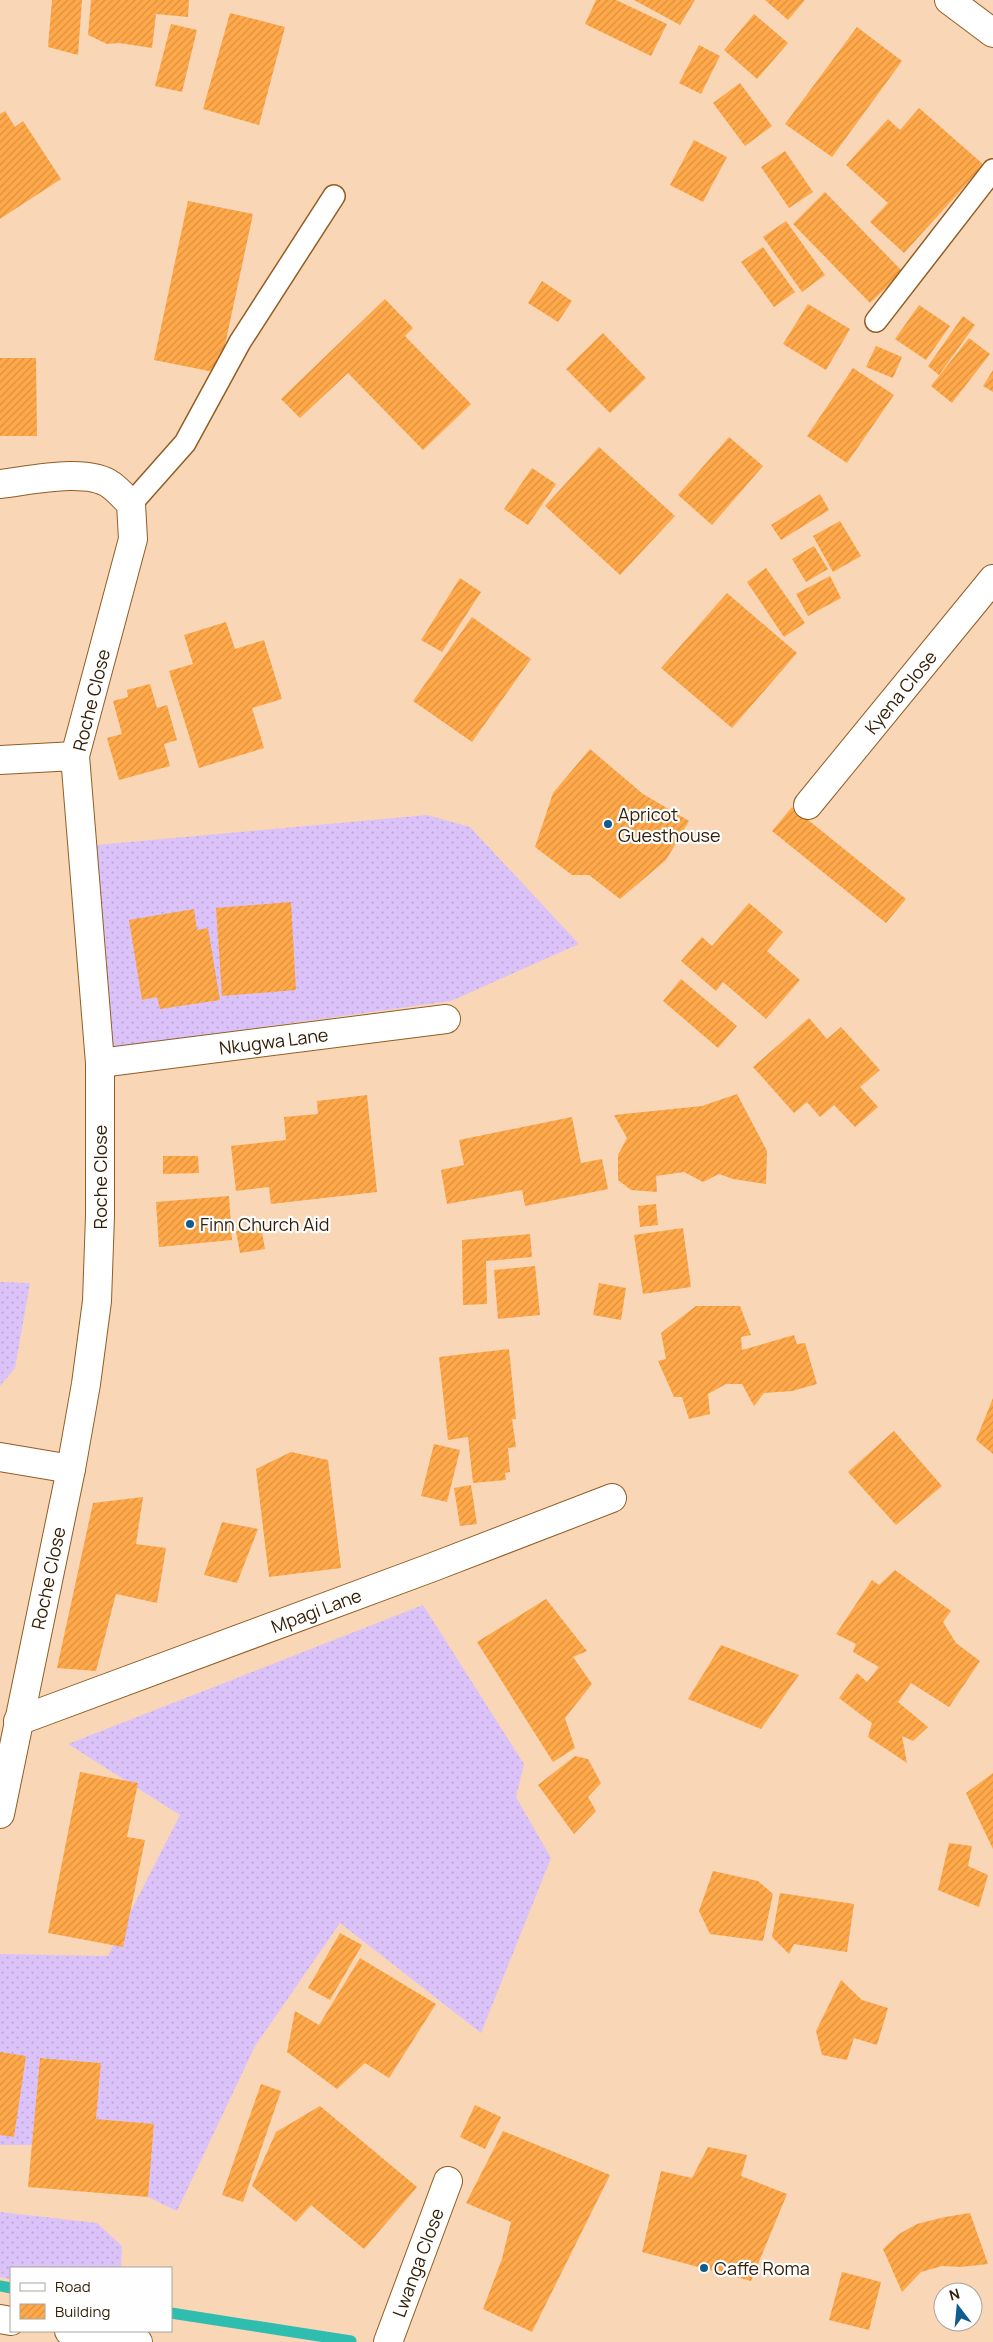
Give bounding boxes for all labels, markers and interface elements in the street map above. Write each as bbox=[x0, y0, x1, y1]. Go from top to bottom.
street label: Kyena Close bbox=[859, 645, 942, 739]
street label: Roche Close bbox=[67, 646, 115, 754]
place label: Apricot Guesthouse bbox=[618, 802, 721, 847]
marker: Apricot Guesthouse bbox=[602, 818, 614, 830]
street label: Nkugwa Lane bbox=[218, 1022, 330, 1060]
street label: Roche Close bbox=[88, 1125, 112, 1229]
place label: Finn Church Aid bbox=[200, 1212, 329, 1236]
marker: Finn Church Aid bbox=[184, 1218, 196, 1230]
street label: Roche Close bbox=[25, 1524, 71, 1632]
street label: Mpagi Lane bbox=[268, 1583, 365, 1638]
street label: Lwanga Close bbox=[386, 2205, 449, 2320]
place label: Caffe Roma bbox=[714, 2256, 810, 2280]
marker: Caffe Roma bbox=[698, 2262, 710, 2274]
legend bbox=[10, 2267, 172, 2332]
text: Road bbox=[55, 2276, 91, 2297]
north arrow bbox=[933, 2282, 983, 2332]
text: N bbox=[947, 2284, 962, 2305]
text: Building bbox=[55, 2301, 110, 2322]

